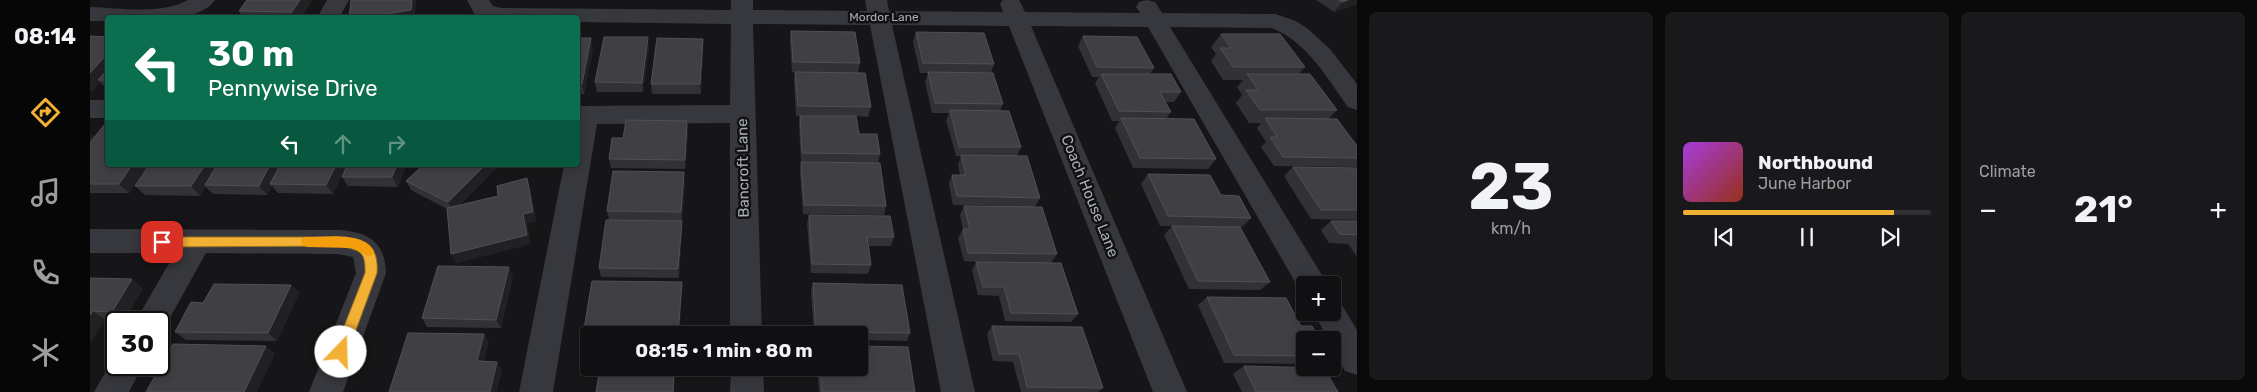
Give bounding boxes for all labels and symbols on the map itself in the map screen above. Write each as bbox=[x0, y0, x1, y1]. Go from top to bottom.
street label: Mordor Lane bbox=[849, 10, 919, 24]
street label: Bancroft Lane bbox=[733, 118, 753, 218]
street label: Coach House Lane bbox=[1057, 132, 1123, 260]
pin bbox=[141, 221, 183, 263]
speed limit sign: 30 bbox=[105, 311, 170, 376]
position arrow bbox=[314, 325, 366, 377]

